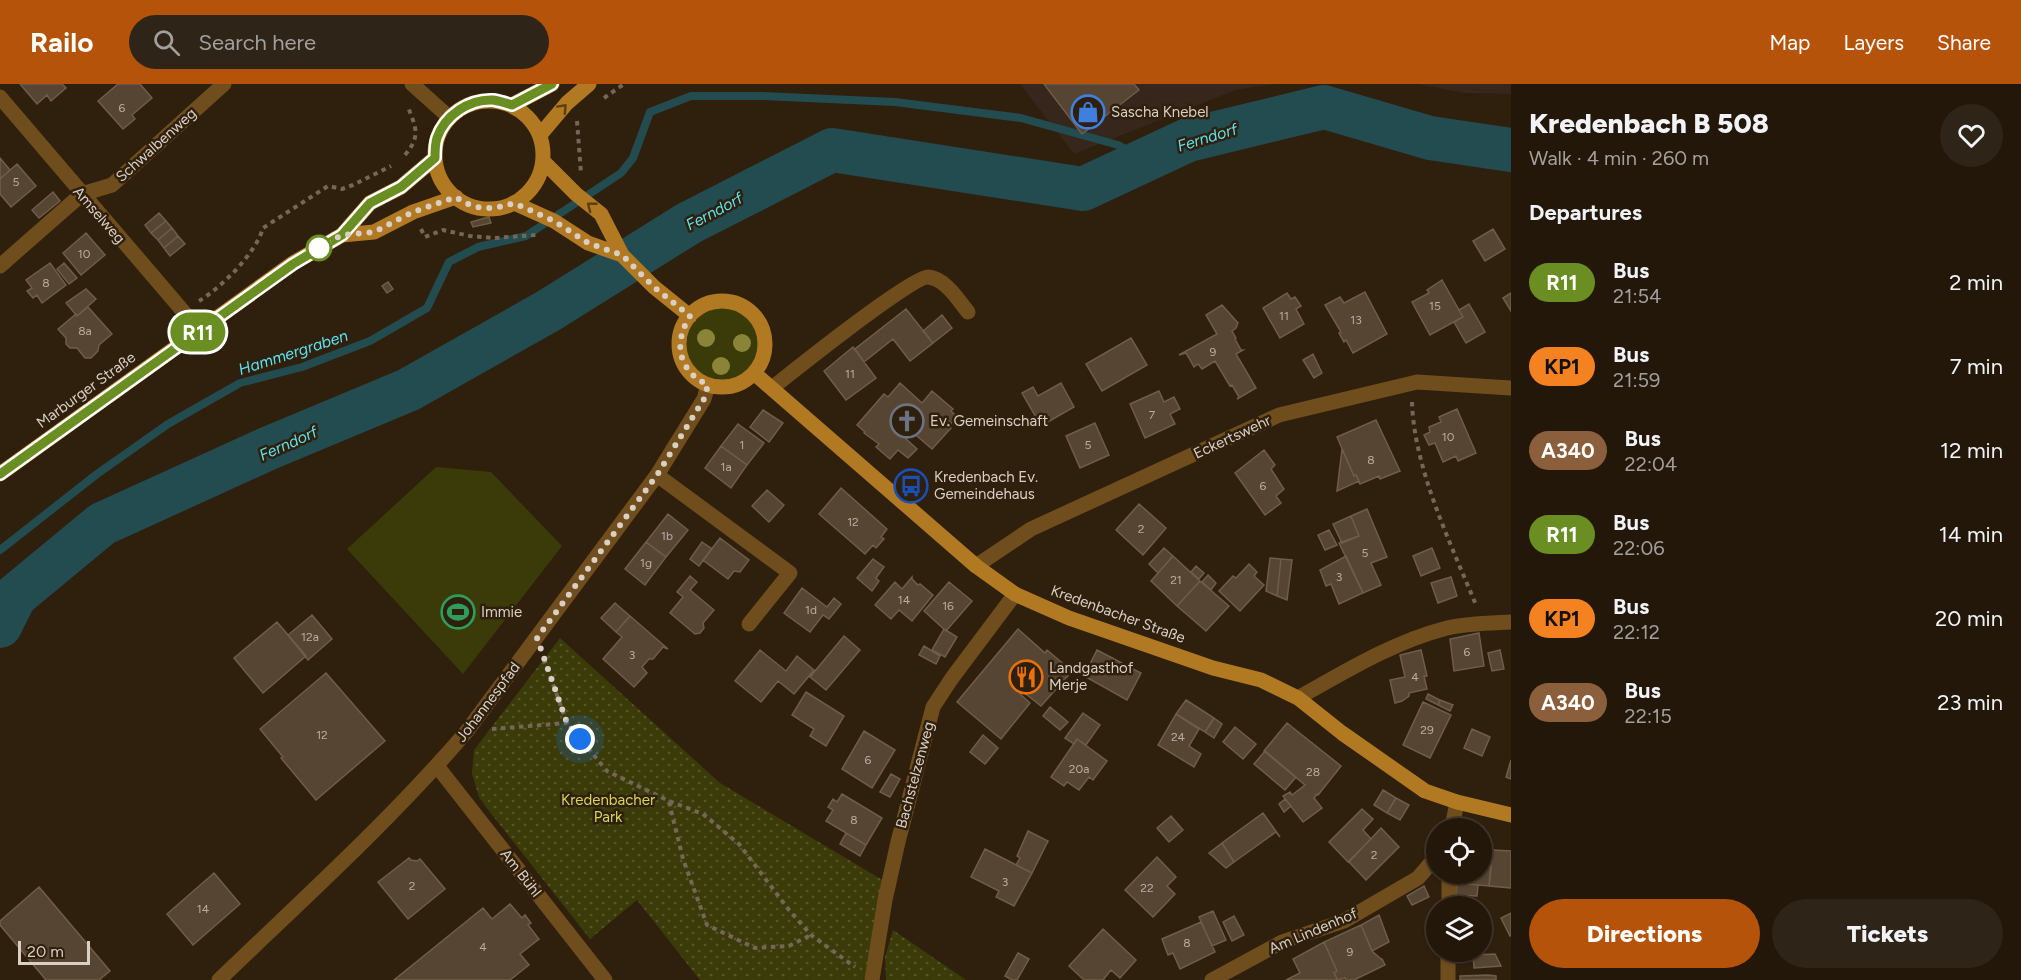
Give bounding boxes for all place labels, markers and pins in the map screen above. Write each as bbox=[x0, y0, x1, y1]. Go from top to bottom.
shop icon: Sascha Knebel bbox=[1070, 94, 1106, 130]
place label: Sascha Knebel bbox=[1111, 103, 1209, 121]
unlabelled marker bbox=[306, 235, 332, 261]
church icon: Ev. Gemeinschaft bbox=[889, 403, 925, 439]
place label: Ev. Gemeinschaft bbox=[930, 412, 1049, 430]
bus stop icon: Kredenbach Ev. Gemeindehaus bbox=[893, 468, 929, 504]
place label: Kredenbach Ev. Gemeindehaus bbox=[934, 468, 1038, 503]
sports icon: Immie bbox=[440, 594, 476, 630]
place label: Immie bbox=[481, 603, 522, 621]
restaurant icon: Landgasthof Merje bbox=[1008, 659, 1044, 695]
place label: Landgasthof Merje bbox=[1049, 659, 1134, 694]

